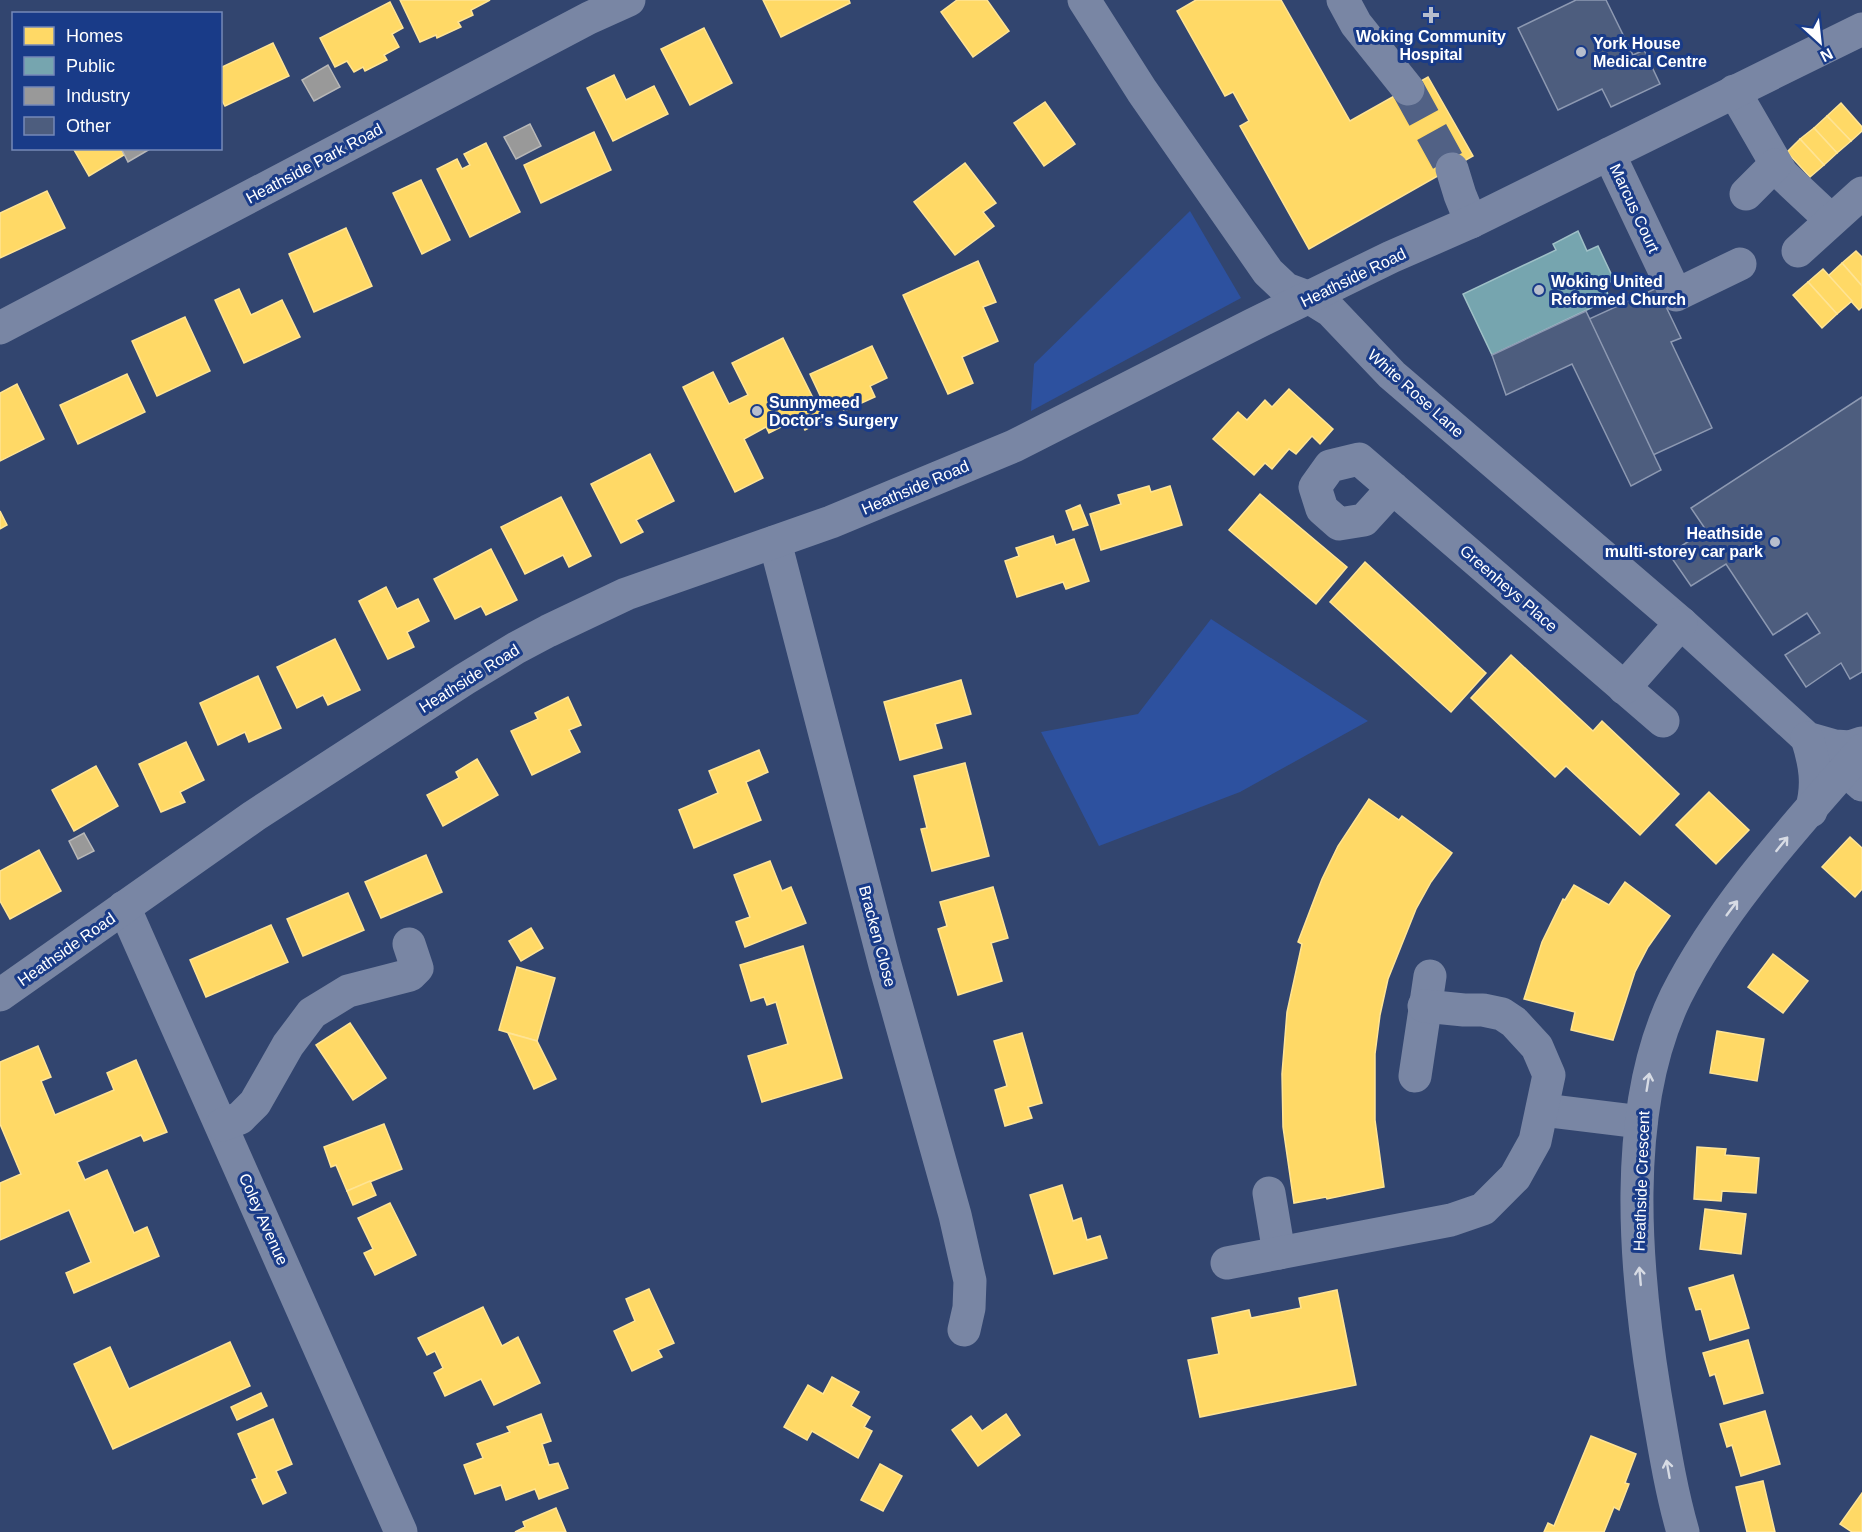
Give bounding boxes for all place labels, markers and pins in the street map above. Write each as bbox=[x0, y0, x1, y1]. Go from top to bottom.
marker: Woking Community Hospital bbox=[1422, 6, 1440, 24]
place label: Woking Community Hospital bbox=[1356, 28, 1506, 63]
place label: York House Medical Centre bbox=[1593, 35, 1707, 70]
marker: York House Medical Centre bbox=[1574, 45, 1588, 59]
place label: Woking United Reformed Church bbox=[1551, 273, 1686, 308]
marker: Woking United Reformed Church bbox=[1532, 283, 1546, 297]
place label: Sunnymeed Doctor's Surgery bbox=[769, 394, 898, 429]
marker: Sunnymeed Doctor's Surgery bbox=[750, 404, 764, 418]
place label: Heathside multi-storey car park bbox=[1605, 525, 1763, 560]
marker: Heathside multi-storey car park bbox=[1768, 535, 1782, 549]

